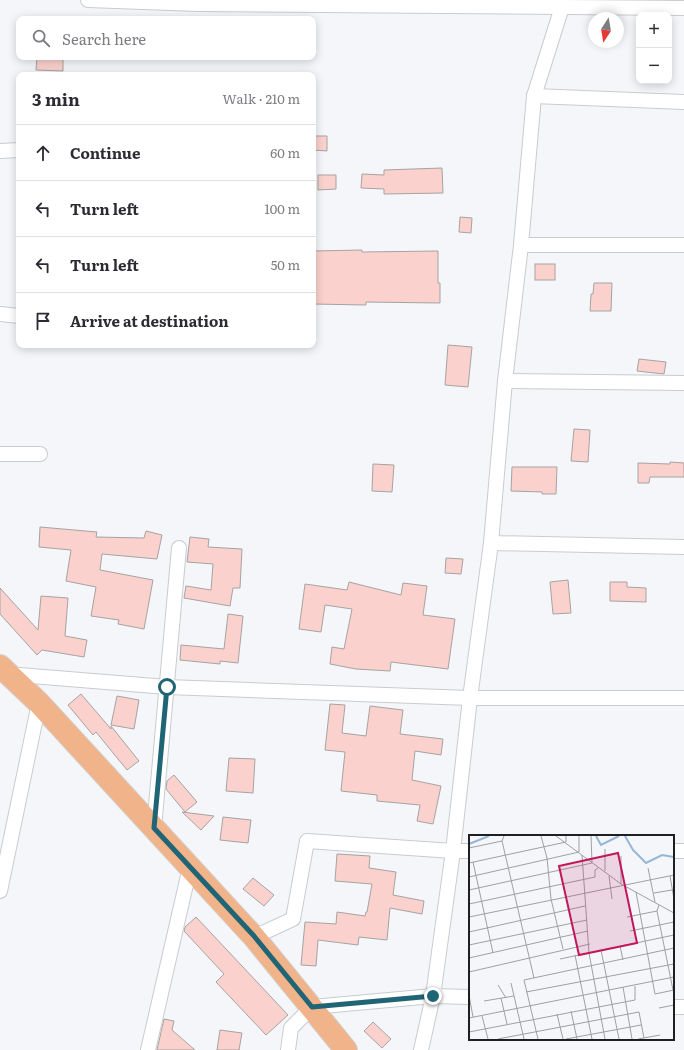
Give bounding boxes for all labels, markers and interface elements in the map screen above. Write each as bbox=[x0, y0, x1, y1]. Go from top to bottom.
north arrow bbox=[588, 12, 624, 48]
map controls bbox=[636, 12, 672, 84]
button: + bbox=[636, 12, 672, 48]
search box bbox=[16, 16, 316, 60]
icon: search bbox=[30, 27, 52, 49]
text: Search here bbox=[62, 27, 146, 50]
button: − bbox=[636, 48, 672, 84]
text: 3 min bbox=[32, 86, 80, 111]
text: Walk · 210 m bbox=[223, 89, 300, 108]
text: Continue bbox=[70, 141, 140, 164]
icon: ahead bbox=[32, 142, 54, 164]
text: 60 m bbox=[270, 143, 300, 162]
text: Turn left bbox=[70, 197, 139, 220]
icon: left bbox=[32, 198, 54, 220]
text: 100 m bbox=[264, 199, 300, 218]
text: Turn left bbox=[70, 253, 139, 276]
icon: left bbox=[32, 254, 54, 276]
text: 50 m bbox=[271, 255, 300, 274]
text: Arrive at destination bbox=[70, 309, 229, 332]
icon: arrive bbox=[32, 310, 54, 332]
route start bbox=[158, 678, 176, 696]
inset map bbox=[469, 835, 674, 1040]
route end bbox=[424, 987, 442, 1005]

